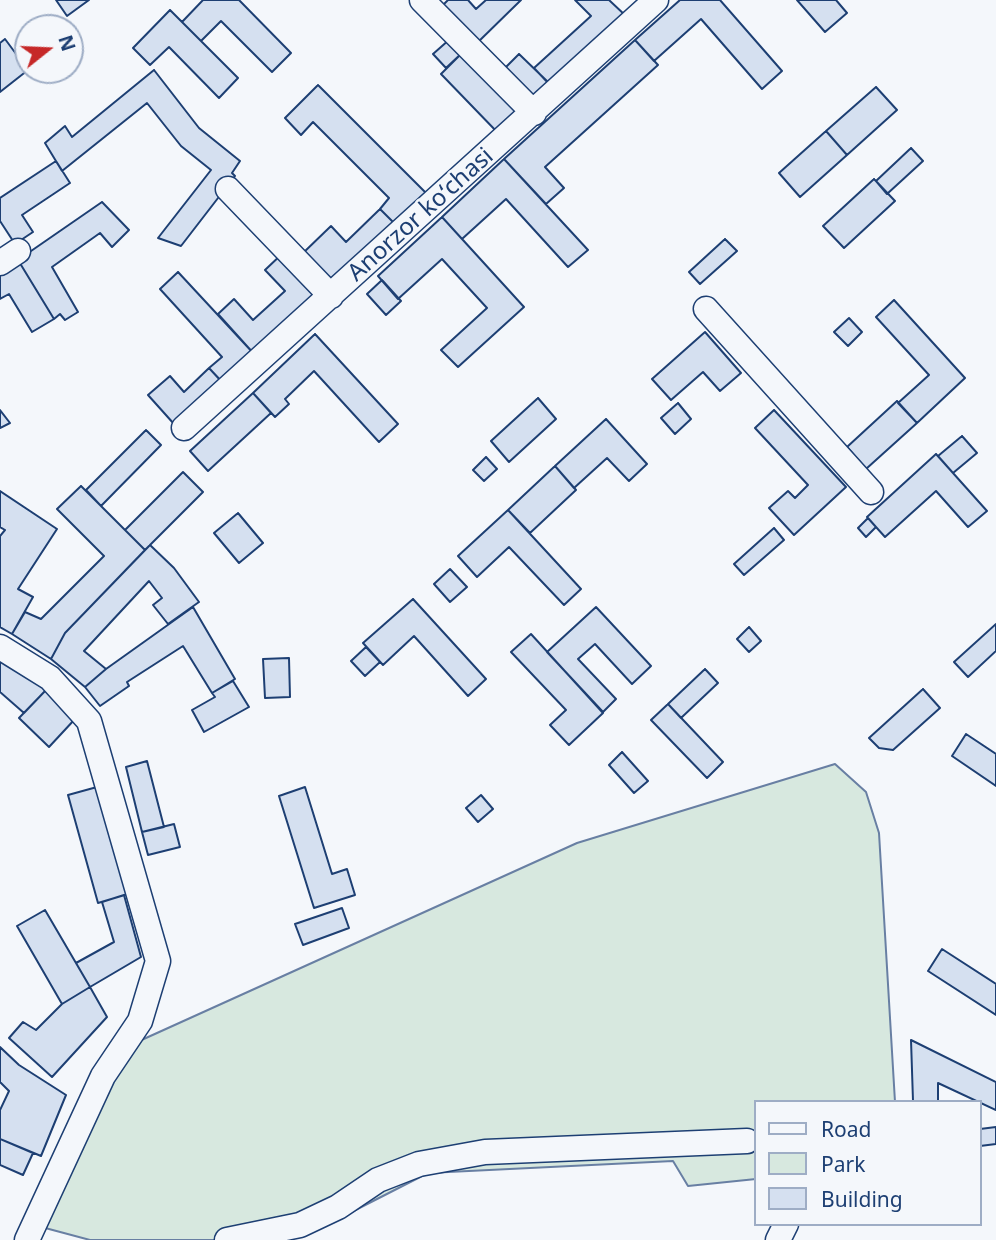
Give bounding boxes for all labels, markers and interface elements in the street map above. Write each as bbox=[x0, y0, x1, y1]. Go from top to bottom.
north arrow bbox=[14, 14, 84, 84]
text: N bbox=[52, 32, 82, 54]
street label: Anorzor koʻchasi bbox=[342, 142, 500, 288]
legend bbox=[754, 1100, 982, 1226]
text: Road bbox=[821, 1115, 871, 1143]
text: Park bbox=[821, 1150, 865, 1178]
text: Building bbox=[821, 1185, 903, 1213]

